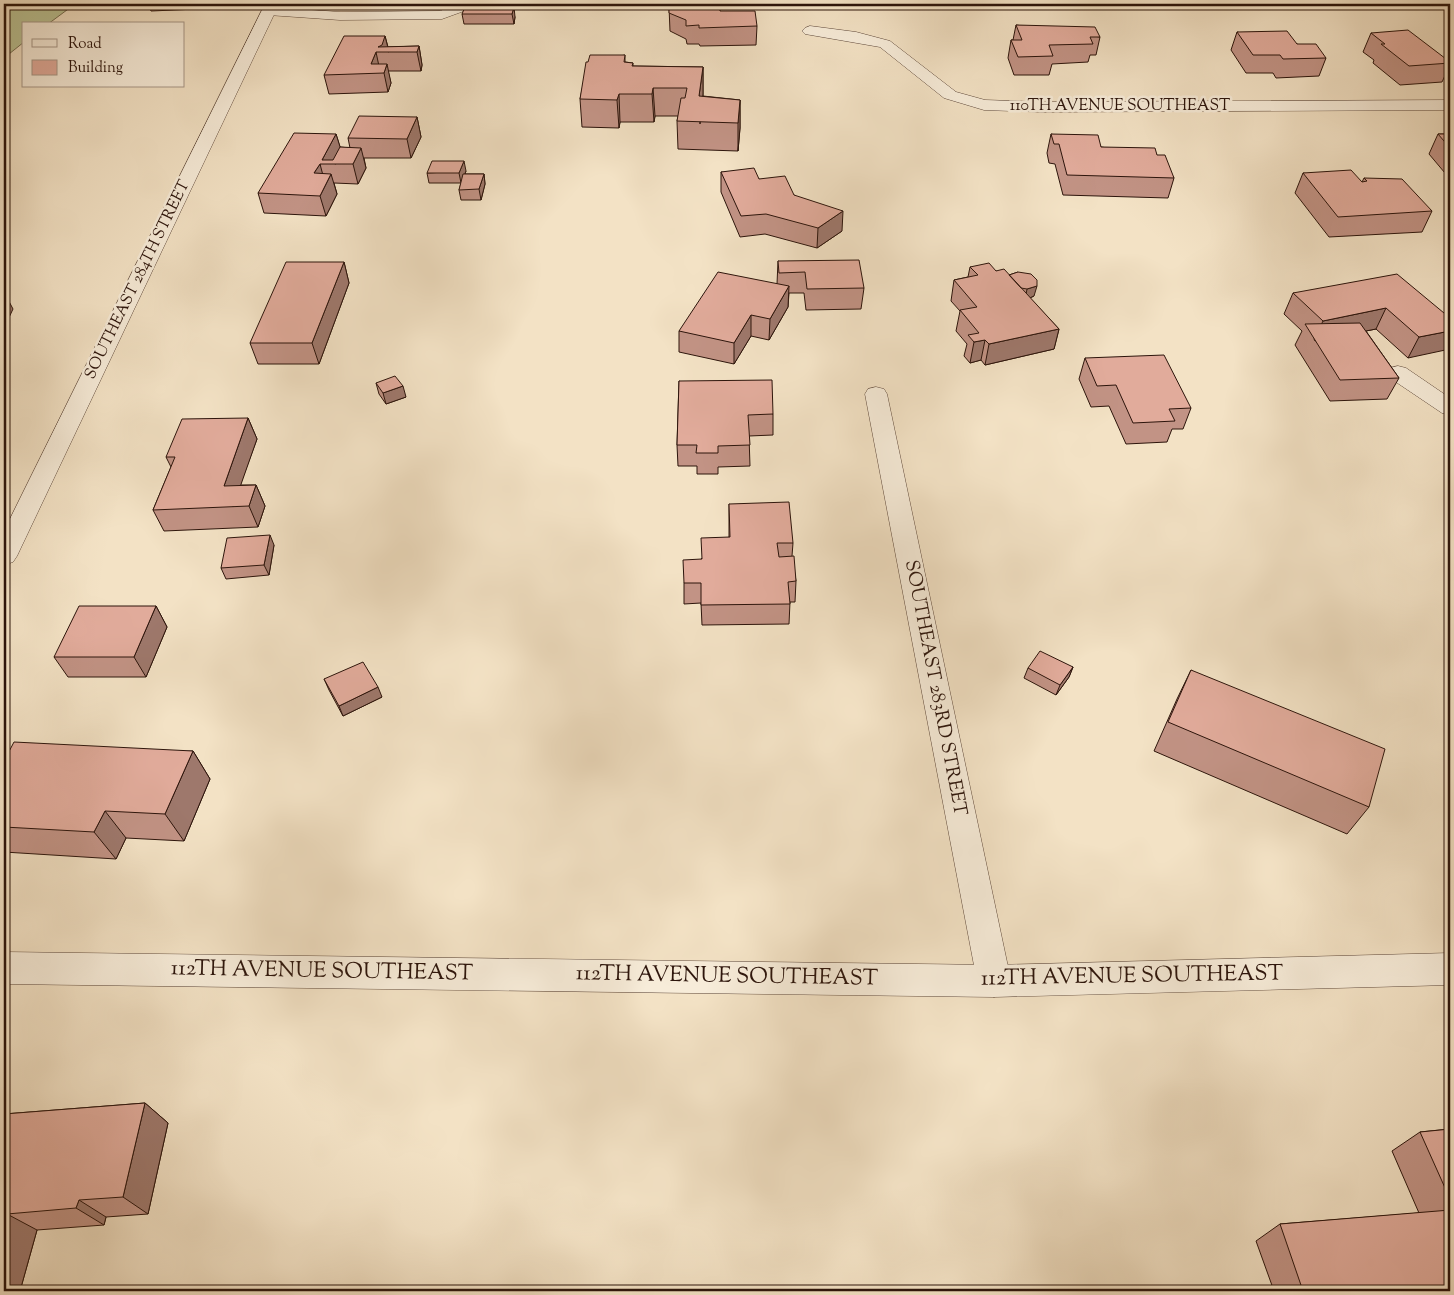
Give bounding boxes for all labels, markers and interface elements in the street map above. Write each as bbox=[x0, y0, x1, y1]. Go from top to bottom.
legend bbox=[22, 22, 185, 88]
text: Road bbox=[68, 34, 102, 55]
text: Building bbox=[68, 58, 123, 79]
street label: 110TH AVENUE SOUTHEAST bbox=[1010, 95, 1230, 118]
street label: SOUTHEAST 284TH STREET bbox=[80, 177, 196, 383]
street label: SOUTHEAST 283RD STREET bbox=[897, 558, 973, 818]
street label: 112TH AVENUE SOUTHEAST bbox=[171, 953, 474, 991]
street label: 112TH AVENUE SOUTHEAST bbox=[576, 958, 879, 996]
street label: 112TH AVENUE SOUTHEAST bbox=[981, 958, 1284, 996]

